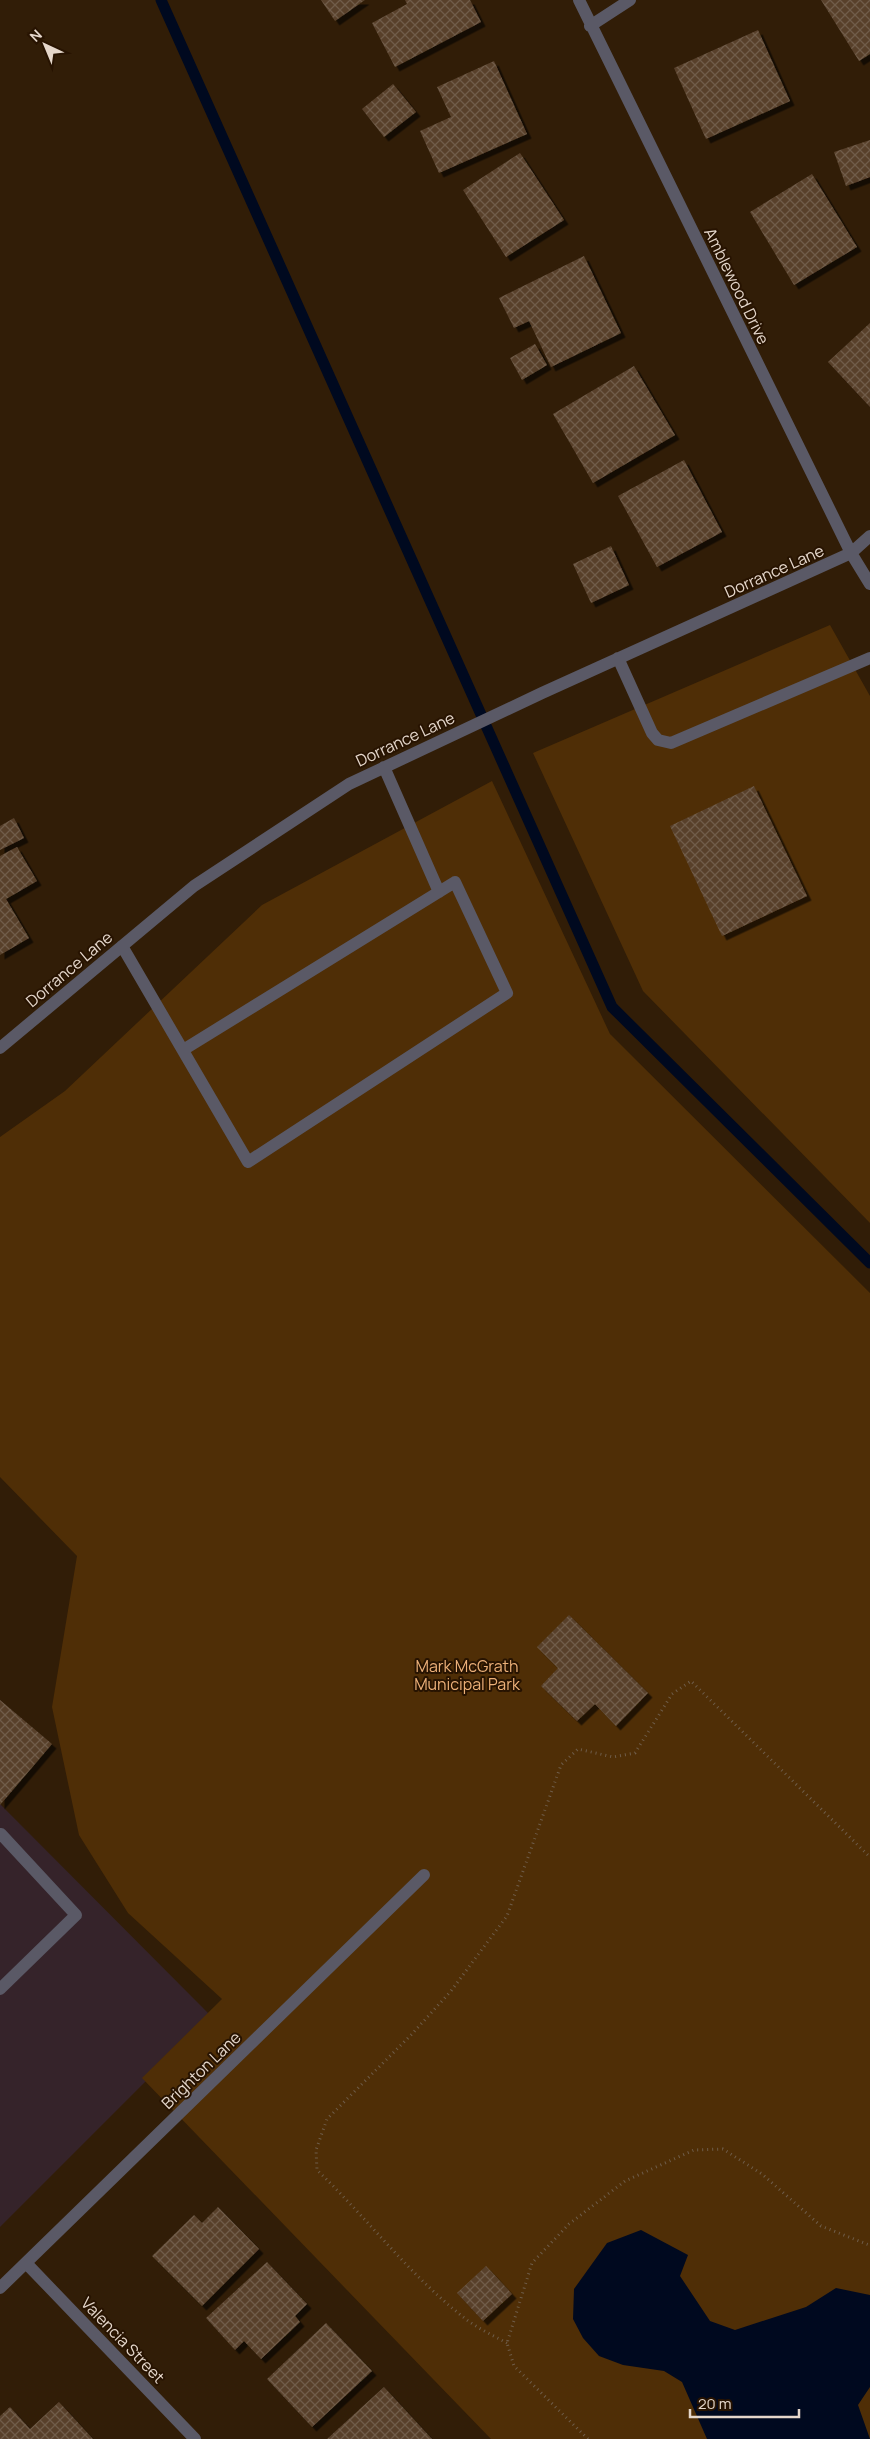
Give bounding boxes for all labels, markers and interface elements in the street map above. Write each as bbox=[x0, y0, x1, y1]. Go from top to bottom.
north arrow bbox=[20, 20, 70, 70]
text: N bbox=[25, 25, 46, 46]
street label: Amblewood Drive bbox=[699, 224, 775, 348]
street label: Dorrance Lane bbox=[721, 539, 827, 603]
street label: Dorrance Lane bbox=[352, 706, 458, 772]
street label: Dorrance Lane bbox=[21, 926, 117, 1012]
park label: Mark McGrath Municipal Park bbox=[414, 1655, 521, 1695]
street label: Brighton Lane bbox=[157, 2027, 245, 2113]
street label: Valencia Street bbox=[76, 2292, 170, 2388]
scale bar bbox=[690, 2386, 799, 2418]
text: 20 m bbox=[698, 2393, 731, 2414]

